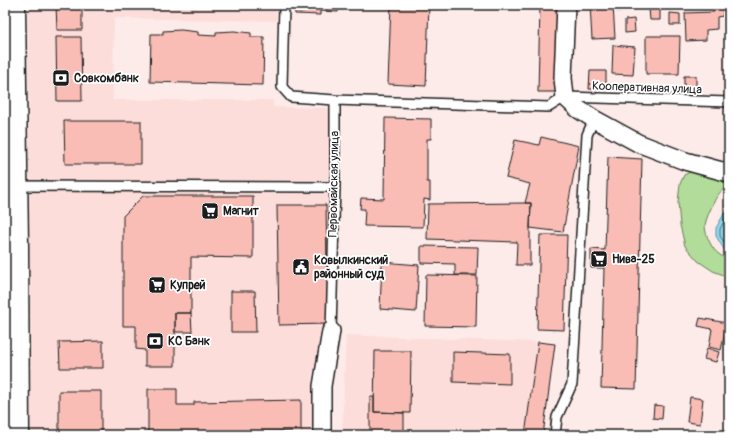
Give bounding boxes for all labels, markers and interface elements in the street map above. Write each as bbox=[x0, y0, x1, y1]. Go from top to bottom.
bank icon: Совкомбанк bbox=[51, 68, 71, 88]
place label: Совкомбанк bbox=[74, 71, 140, 86]
street label: Кооперативная улица bbox=[592, 79, 703, 97]
street label: Первомайская улица bbox=[326, 130, 342, 237]
supermarket icon: Магнит bbox=[200, 201, 220, 221]
place label: Магнит bbox=[223, 204, 260, 219]
supermarket icon: Нива-25 bbox=[589, 249, 609, 269]
place label: Нива-25 bbox=[612, 252, 655, 267]
place label: Ковылкинский районный суд bbox=[314, 253, 388, 282]
public building icon: Ковылкинский районный суд bbox=[291, 257, 311, 277]
supermarket icon: Купрей bbox=[147, 275, 167, 295]
place label: Купрей bbox=[170, 278, 206, 293]
bank icon: КС Банк bbox=[145, 331, 165, 351]
place label: КС Банк bbox=[168, 334, 211, 349]

